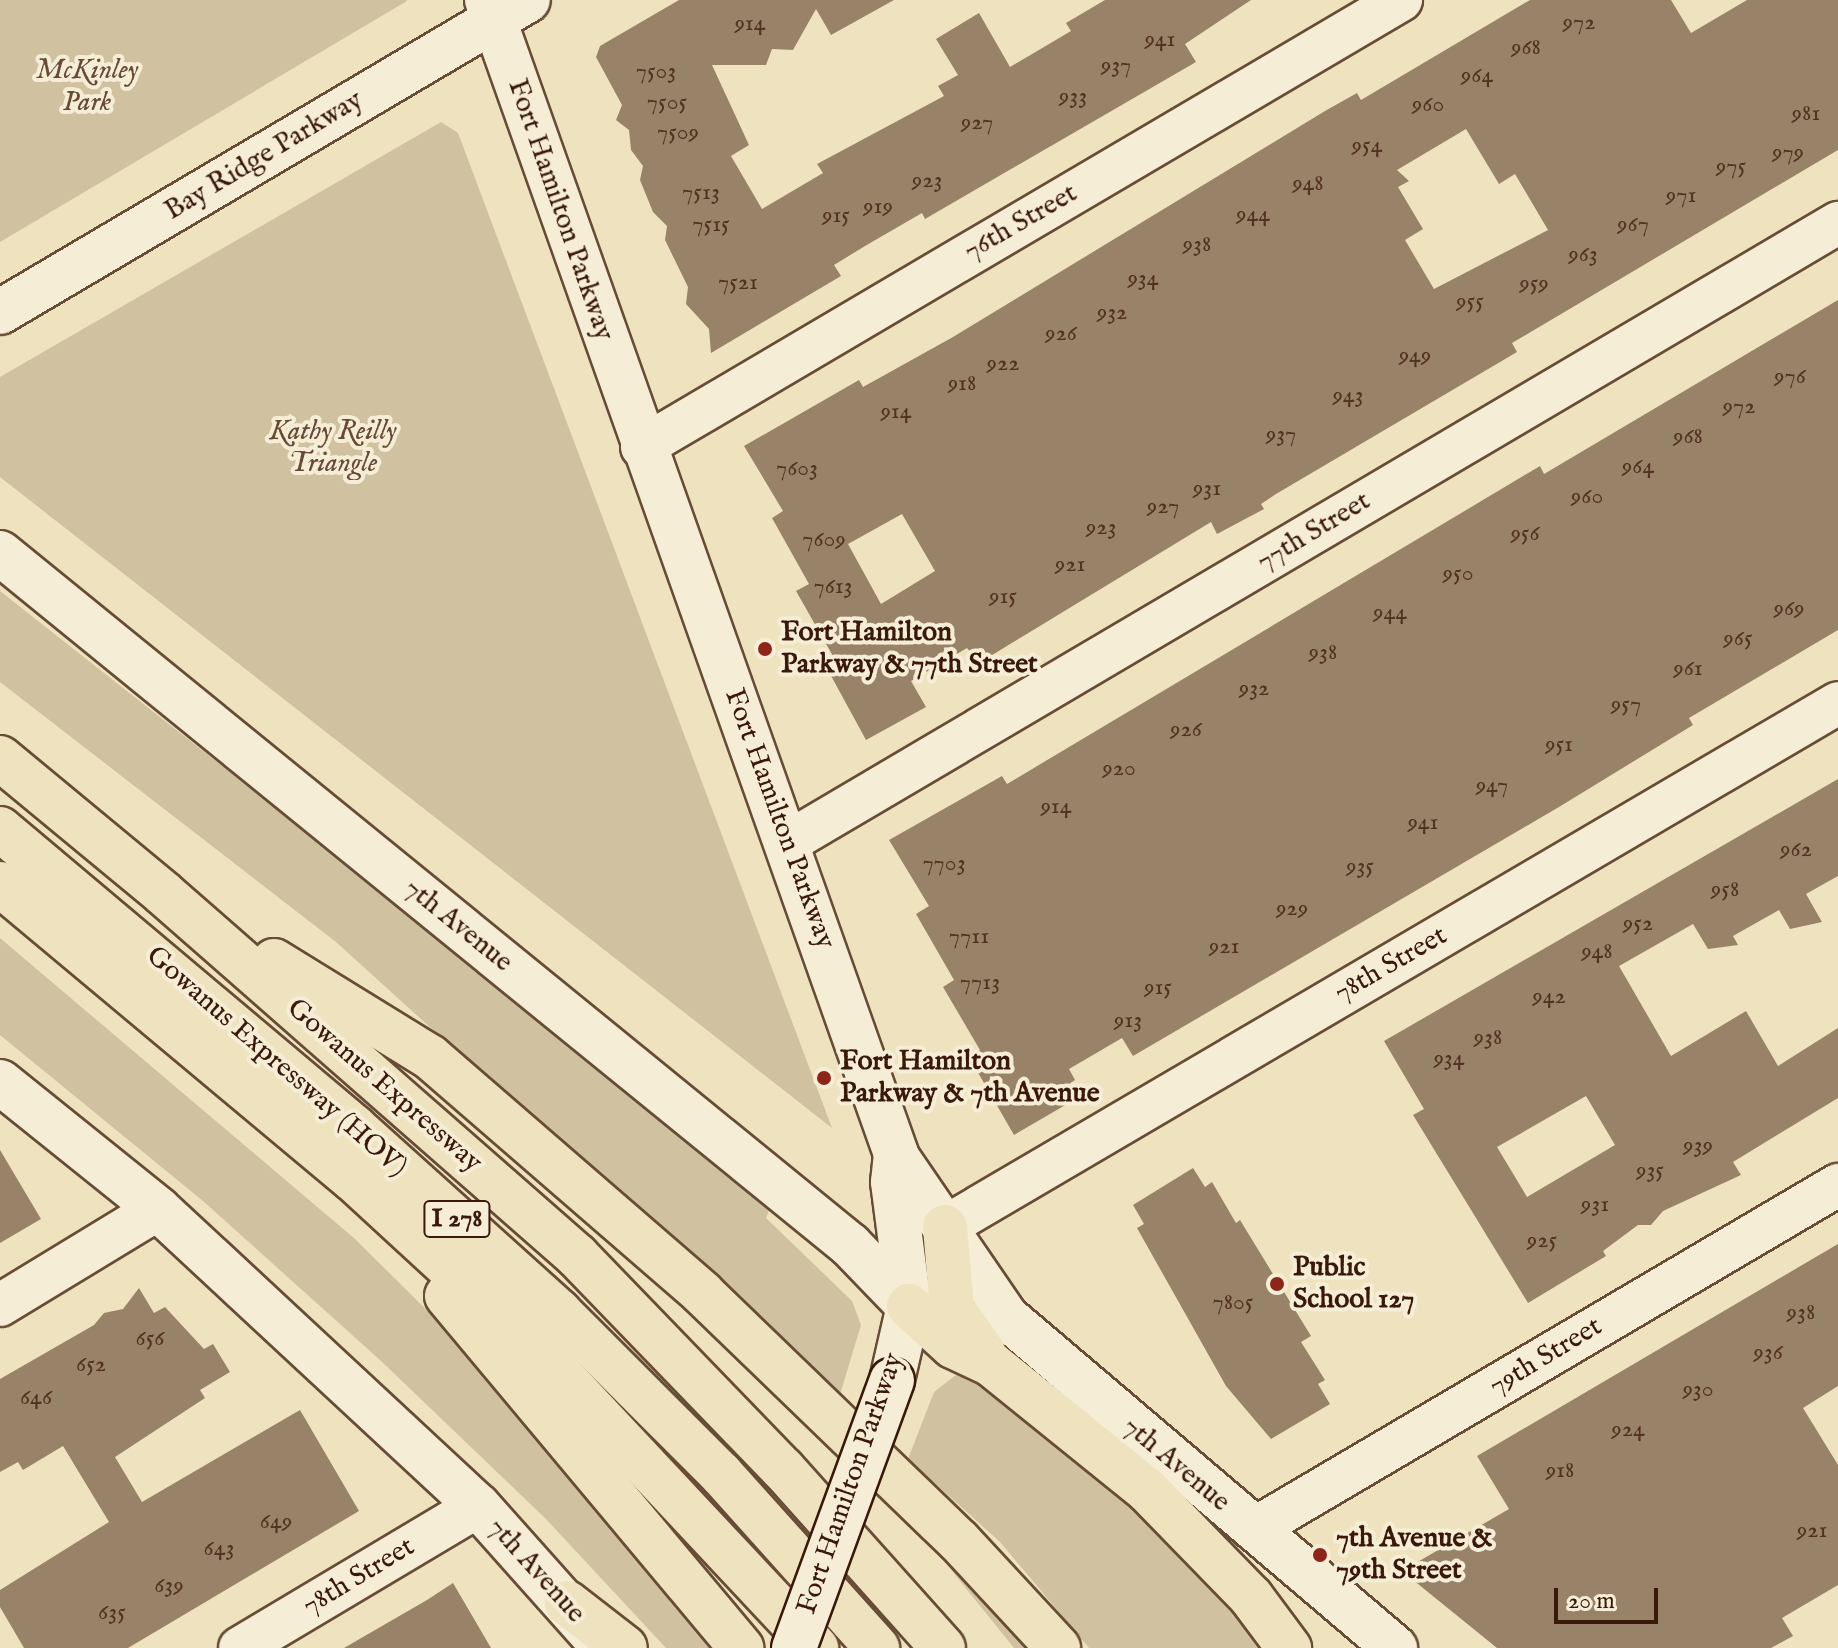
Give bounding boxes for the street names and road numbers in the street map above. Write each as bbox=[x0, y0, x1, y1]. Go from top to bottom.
street label: Fort Hamilton Parkway bbox=[499, 75, 621, 345]
street label: Bay Ridge Parkway bbox=[159, 84, 369, 228]
street label: 76th Street bbox=[958, 177, 1084, 269]
street label: 77th Street bbox=[1251, 485, 1377, 579]
street label: Fort Hamilton Parkway bbox=[716, 684, 842, 954]
street label: 7th Avenue bbox=[397, 872, 519, 980]
street label: 78th Street bbox=[1329, 919, 1453, 1011]
street label: Gowanus Expressway (HOV) bbox=[139, 940, 413, 1184]
street label: Gowanus Expressway bbox=[280, 992, 488, 1180]
road number: I 278 bbox=[423, 1197, 491, 1241]
street label: 79th Street bbox=[1484, 1310, 1608, 1404]
street label: Fort Hamilton Parkway bbox=[790, 1349, 912, 1619]
street label: 7th Avenue bbox=[1116, 1411, 1236, 1519]
street label: 7th Avenue bbox=[480, 1512, 592, 1630]
street label: 78th Street bbox=[297, 1531, 421, 1623]

